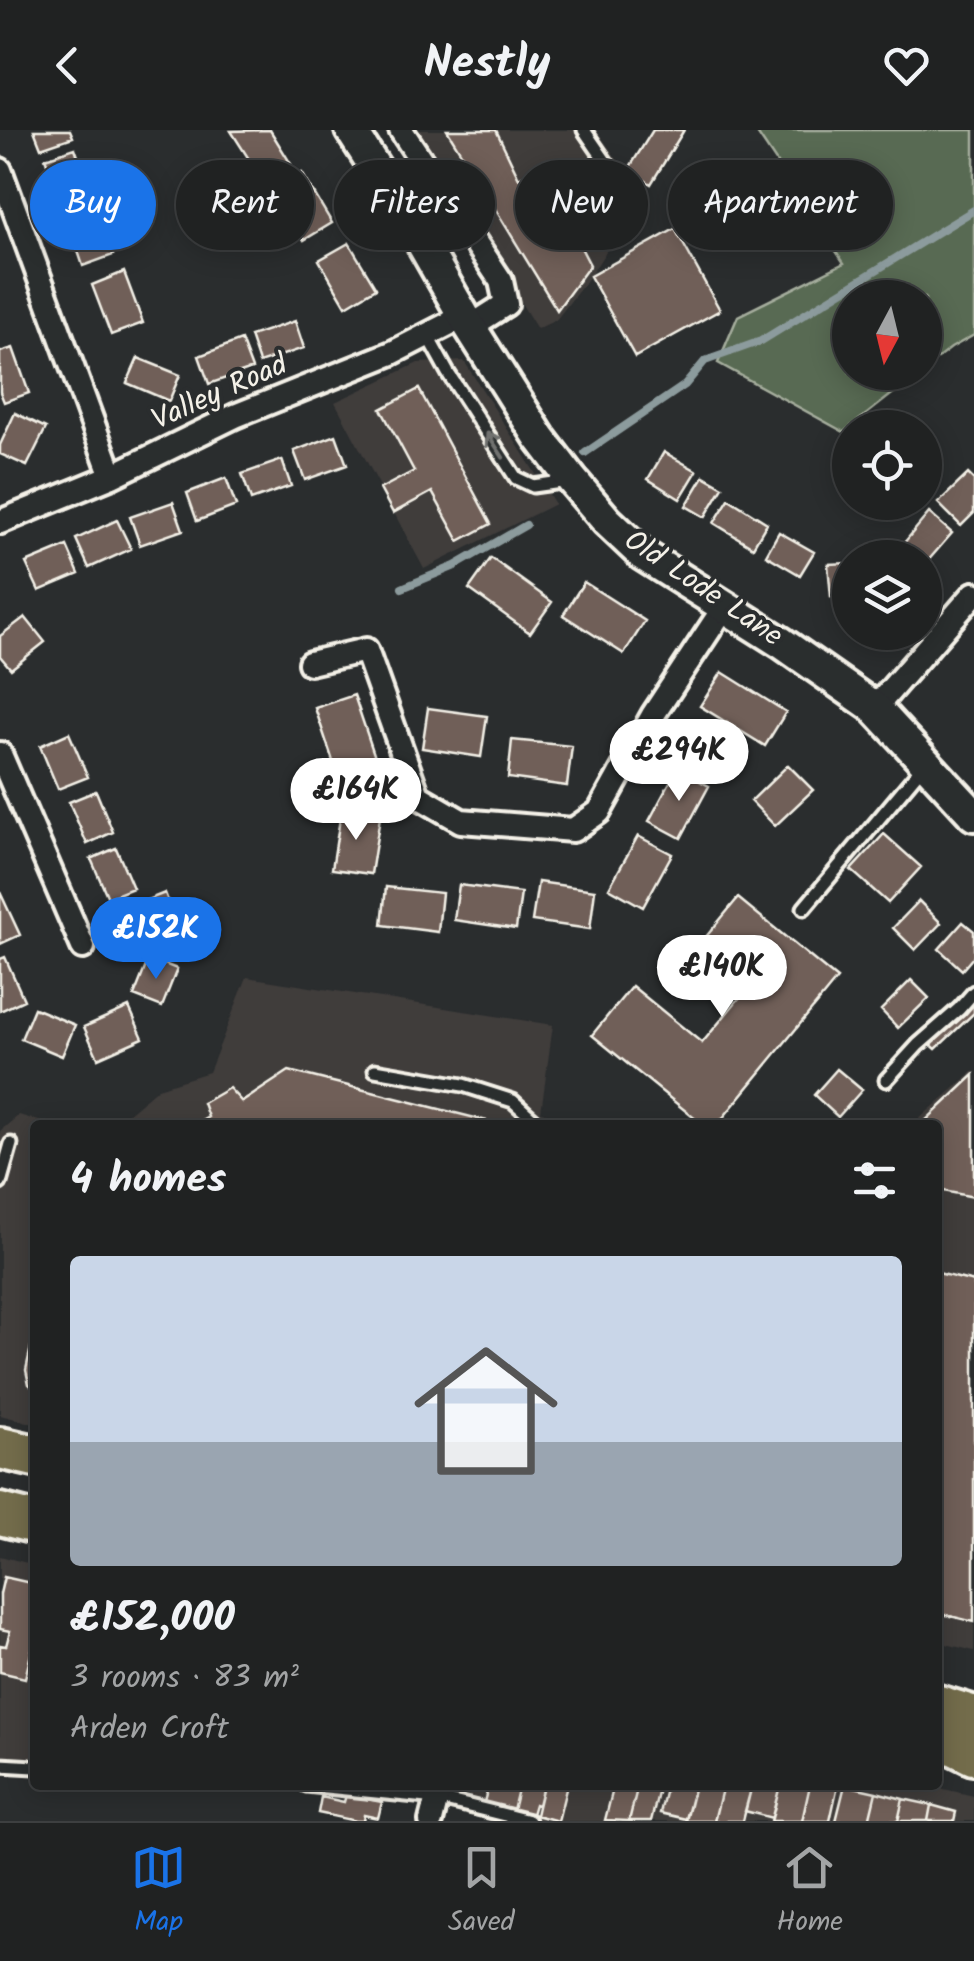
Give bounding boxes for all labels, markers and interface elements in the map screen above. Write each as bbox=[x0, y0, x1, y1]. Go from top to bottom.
text: Nestly bbox=[423, 29, 551, 101]
icon: back bbox=[40, 38, 95, 93]
icon: heart bbox=[879, 38, 934, 93]
chip: Buy bbox=[30, 160, 156, 250]
chip: Rent bbox=[176, 160, 314, 250]
chip: Filters bbox=[334, 160, 495, 250]
chip: New bbox=[515, 160, 648, 250]
chip: Apartment bbox=[668, 160, 893, 250]
north arrow bbox=[832, 280, 942, 390]
map controls bbox=[832, 280, 942, 650]
street label: Valley Road bbox=[144, 341, 297, 444]
button: locate bbox=[832, 410, 942, 520]
one-way arrow bbox=[484, 432, 505, 460]
street label: Old Lode Lane bbox=[614, 518, 792, 660]
button: layers bbox=[832, 540, 942, 650]
pin: £294K bbox=[609, 719, 749, 804]
text: £294K bbox=[632, 726, 726, 777]
pin: £164K bbox=[286, 758, 426, 843]
text: £164K bbox=[312, 765, 400, 816]
pin: £152K bbox=[86, 897, 226, 982]
text: £152K bbox=[112, 904, 200, 955]
pin: £140K bbox=[652, 935, 792, 1020]
text: £140K bbox=[679, 942, 765, 993]
text: 4 homes bbox=[70, 1147, 226, 1214]
icon: filters bbox=[847, 1153, 902, 1208]
icon: home bbox=[396, 1321, 576, 1501]
text: £152,000 bbox=[70, 1586, 235, 1653]
text: 3 rooms · 83 m² bbox=[70, 1653, 299, 1704]
text: Arden Croft bbox=[70, 1704, 229, 1755]
tab: Map bbox=[131, 1840, 186, 1945]
tab: Saved bbox=[448, 1840, 515, 1945]
tab: Home bbox=[777, 1840, 843, 1945]

